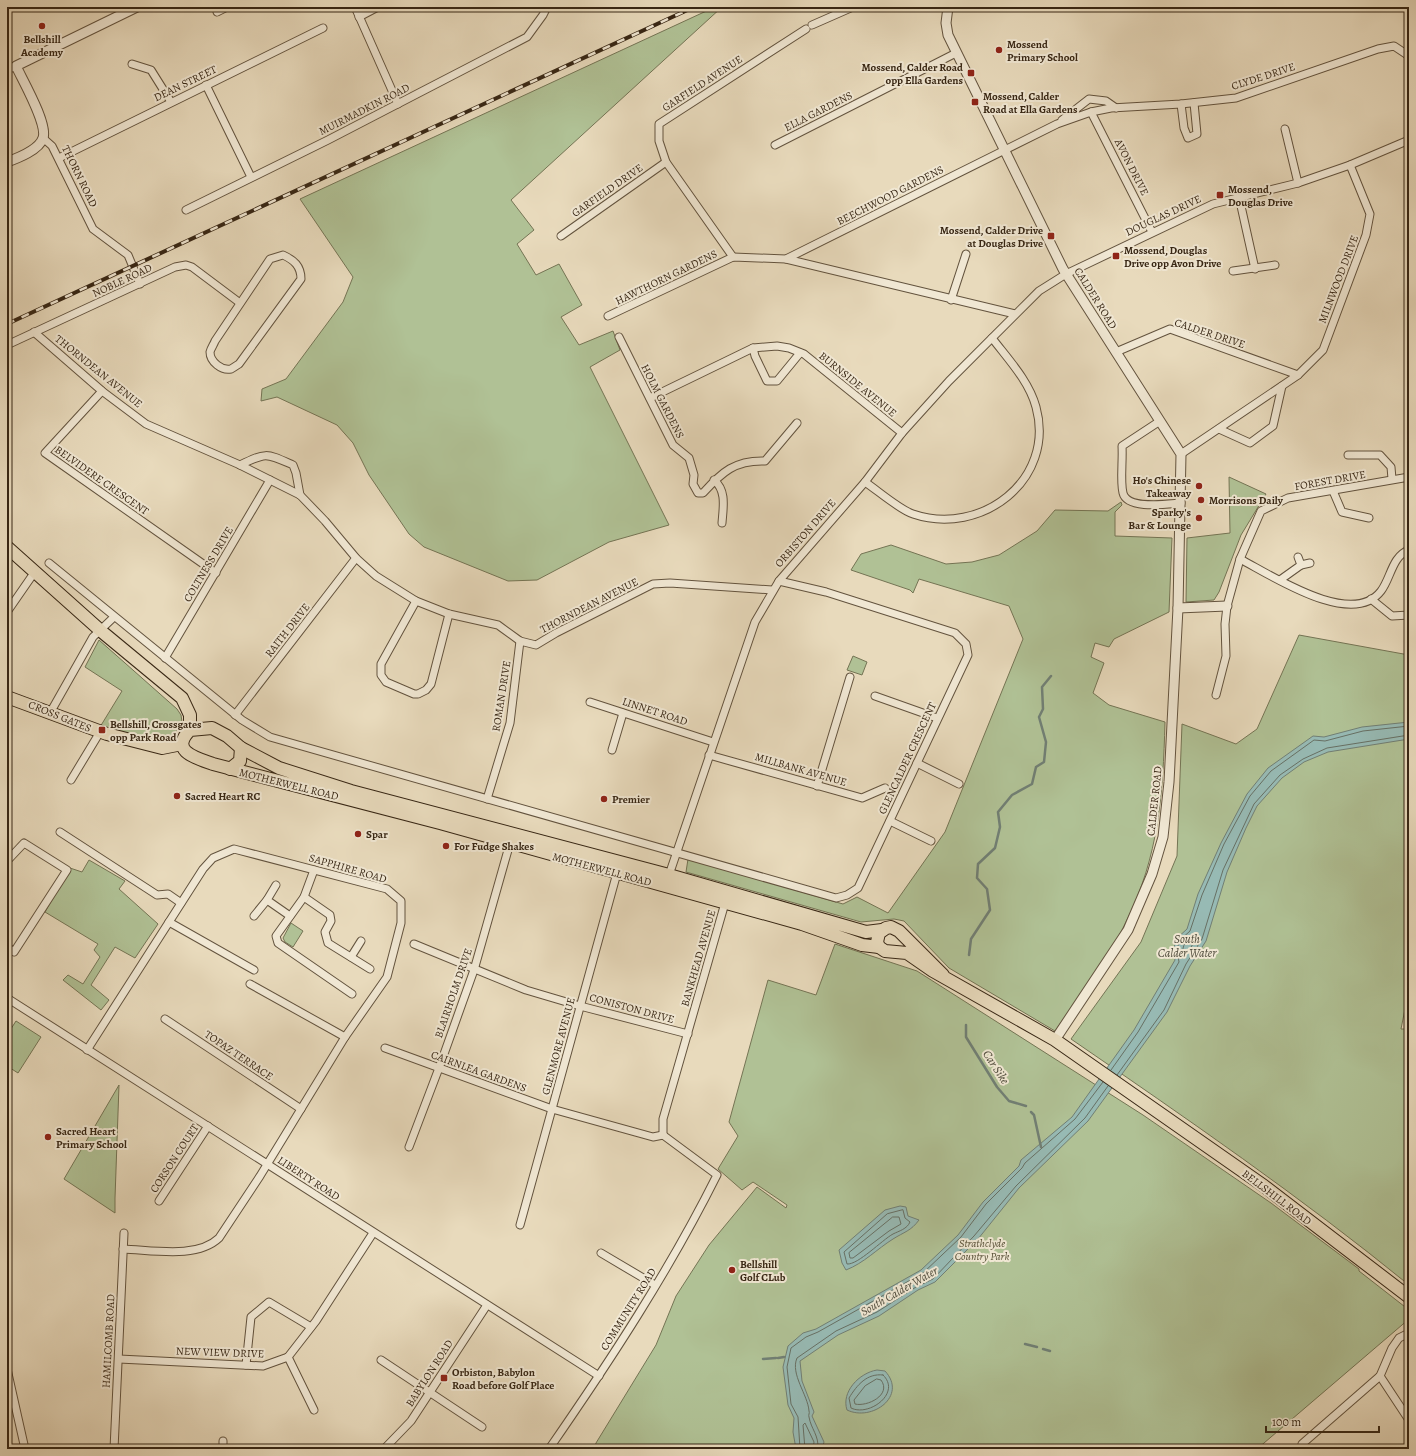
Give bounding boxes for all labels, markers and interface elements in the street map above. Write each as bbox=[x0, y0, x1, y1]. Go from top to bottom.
marker: Bellshill Academy bbox=[37, 21, 47, 31]
place label: Bellshill Academy bbox=[20, 32, 64, 60]
place label: Mossend Primary School bbox=[1007, 37, 1078, 65]
marker: Mossend Primary School bbox=[994, 45, 1004, 55]
street label: GARFIELD AVENUE bbox=[659, 52, 745, 115]
street label: CLYDE DRIVE bbox=[1229, 59, 1297, 94]
place label: Mossend, Calder Road opp Ella Gardens bbox=[861, 60, 964, 88]
street label: DEAN STREET bbox=[151, 62, 219, 105]
marker: Mossend, Calder Road opp Ella Gardens bbox=[966, 68, 976, 78]
street label: MUIRMADKIN ROAD bbox=[316, 80, 413, 139]
street label: ELLA GARDENS bbox=[782, 88, 855, 135]
place label: Mossend, Calder Road at Ella Gardens bbox=[983, 89, 1078, 117]
marker: Mossend, Calder Road at Ella Gardens bbox=[970, 97, 980, 107]
street label: AVON DRIVE bbox=[1110, 135, 1152, 198]
street label: THORN ROAD bbox=[58, 143, 101, 210]
street label: GARFIELD DRIVE bbox=[569, 160, 646, 221]
street label: BEECHWOOD GARDENS bbox=[834, 162, 946, 229]
place label: Mossend, Douglas Drive bbox=[1228, 182, 1293, 210]
marker: Mossend, Douglas Drive bbox=[1215, 190, 1225, 200]
street label: DOUGLAS DRIVE bbox=[1123, 191, 1204, 240]
place label: Mossend, Calder Drive at Douglas Drive bbox=[940, 223, 1043, 251]
marker: Mossend, Calder Drive at Douglas Drive bbox=[1046, 231, 1056, 241]
street label: MILNWOOD DRIVE bbox=[1315, 233, 1362, 325]
place label: Mossend, Douglas Drive opp Avon Drive bbox=[1124, 243, 1221, 271]
street label: HAWTHORN GARDENS bbox=[613, 246, 720, 309]
marker: Mossend, Douglas Drive opp Avon Drive bbox=[1111, 251, 1121, 261]
street label: NOBLE ROAD bbox=[90, 260, 155, 301]
street label: CALDER ROAD bbox=[1071, 265, 1121, 332]
street label: CALDER DRIVE bbox=[1173, 315, 1247, 352]
street label: THORNDEAN AVENUE bbox=[52, 331, 146, 411]
street label: BURNSIDE AVENUE bbox=[816, 348, 900, 420]
street label: HOLM GARDENS bbox=[637, 362, 688, 441]
street label: BELVIDERE CRESCENT bbox=[52, 442, 152, 519]
street label: FOREST DRIVE bbox=[1293, 467, 1367, 494]
place label: Ho's Chinese Takeaway bbox=[1133, 473, 1192, 501]
marker: Ho's Chinese Takeaway bbox=[1194, 481, 1204, 491]
place label: Morrisons Daily bbox=[1209, 493, 1284, 508]
marker: Morrisons Daily bbox=[1196, 495, 1206, 505]
street label: ORBISTON DRIVE bbox=[772, 496, 839, 571]
place label: Sparky's Bar & Lounge bbox=[1128, 505, 1191, 533]
marker: Sparky's Bar & Lounge bbox=[1194, 513, 1204, 523]
street label: COLTNESS DRIVE bbox=[180, 524, 237, 605]
street label: THORNDEAN AVENUE bbox=[538, 574, 641, 637]
street label: RAITH DRIVE bbox=[261, 600, 313, 661]
street label: ROMAN DRIVE bbox=[488, 660, 515, 733]
street label: LINNET ROAD bbox=[620, 694, 690, 729]
street label: CROSS GATES bbox=[26, 697, 94, 736]
street label: GLENCALDER CRESCENT bbox=[875, 700, 940, 817]
place label: Bellshill, Crossgates opp Park Road bbox=[110, 717, 202, 745]
marker: Bellshill, Crossgates opp Park Road bbox=[97, 725, 107, 735]
street label: MILLBANK AVENUE bbox=[753, 749, 849, 790]
street label: MOTHERWELL ROAD bbox=[238, 765, 340, 804]
street label: CALDER ROAD bbox=[1143, 765, 1166, 837]
place label: Sacred Heart RC bbox=[185, 789, 261, 804]
marker: Sacred Heart RC bbox=[172, 791, 182, 801]
place label: Premier bbox=[612, 792, 650, 807]
marker: Premier bbox=[599, 794, 609, 804]
place label: Spar bbox=[366, 827, 388, 842]
marker: Spar bbox=[353, 829, 363, 839]
place label: For Fudge Shakes bbox=[454, 839, 534, 854]
marker: For Fudge Shakes bbox=[441, 841, 451, 851]
street label: MOTHERWELL ROAD bbox=[551, 849, 653, 890]
street label: SAPPHIRE ROAD bbox=[307, 850, 389, 887]
street label: BANKHEAD AVENUE bbox=[677, 908, 719, 1008]
water label: South Calder Water bbox=[1158, 931, 1217, 961]
street label: BLAIRHOLM DRIVE bbox=[431, 946, 476, 1040]
street label: CONISTON DRIVE bbox=[588, 990, 676, 1027]
street label: GLENMORE AVENUE bbox=[538, 996, 579, 1097]
street label: TOPAZ TERRACE bbox=[201, 1027, 276, 1084]
street label: CAIRNLEA GARDENS bbox=[429, 1047, 529, 1096]
water label: Car Sike bbox=[979, 1047, 1013, 1088]
street label: CORSON COURT bbox=[147, 1121, 202, 1196]
place label: Sacred Heart Primary School bbox=[56, 1124, 127, 1152]
marker: Sacred Heart Primary School bbox=[43, 1132, 53, 1142]
street label: LIBERTY ROAD bbox=[275, 1153, 343, 1204]
street label: BELLSHILL ROAD bbox=[1239, 1166, 1315, 1229]
park label: Strathclyde Country Park bbox=[955, 1236, 1009, 1264]
place label: Bellshill Golf CLub bbox=[740, 1257, 786, 1285]
water label: South Calder Water bbox=[858, 1262, 941, 1320]
street label: COMMUNITY ROAD bbox=[597, 1265, 660, 1353]
marker: Bellshill Golf CLub bbox=[727, 1265, 737, 1275]
street label: HAMILCOMB ROAD bbox=[99, 1293, 118, 1388]
street label: BABYLON ROAD bbox=[402, 1337, 457, 1410]
street label: NEW VIEW DRIVE bbox=[176, 1343, 264, 1362]
place label: Orbiston, Babylon Road before Golf Place bbox=[452, 1365, 554, 1393]
marker: Orbiston, Babylon Road before Golf Place bbox=[439, 1373, 449, 1383]
scale bar bbox=[1266, 1408, 1379, 1434]
text: 100 m bbox=[1272, 1414, 1301, 1430]

